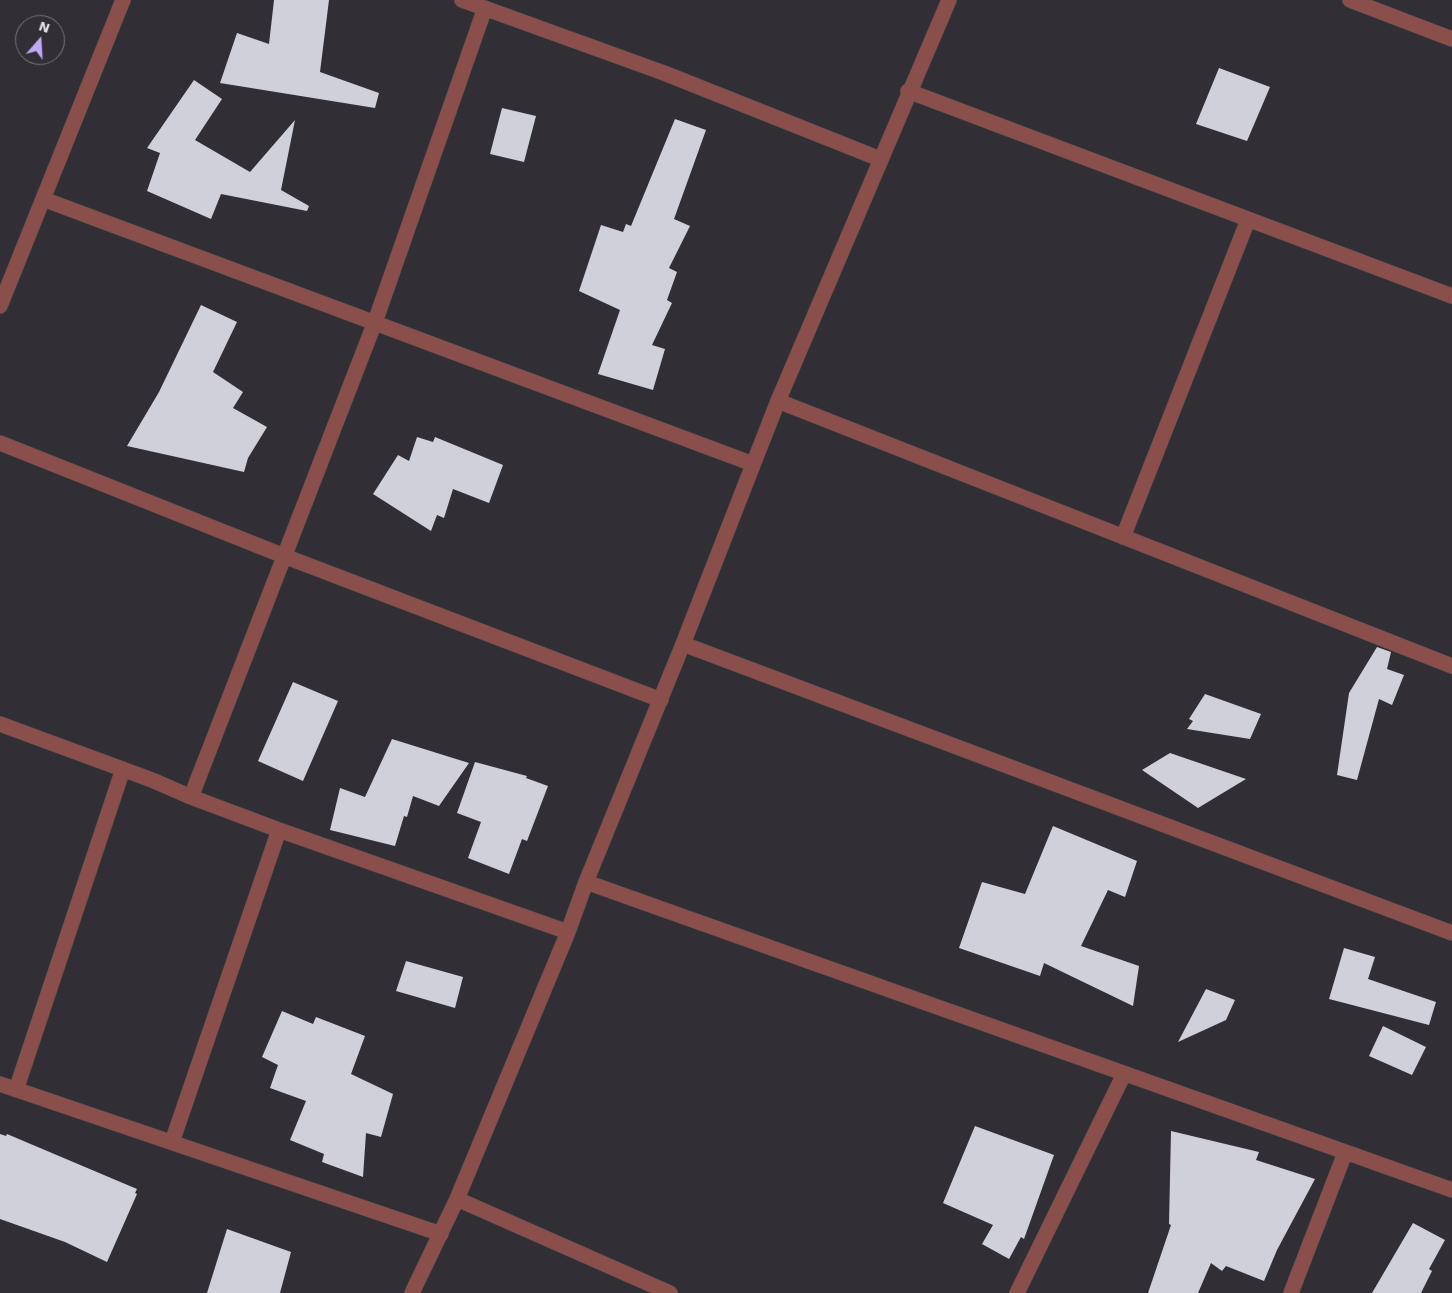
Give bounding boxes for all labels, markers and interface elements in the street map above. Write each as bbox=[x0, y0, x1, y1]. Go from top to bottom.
north arrow bbox=[15, 15, 65, 65]
text: N bbox=[37, 18, 52, 36]

